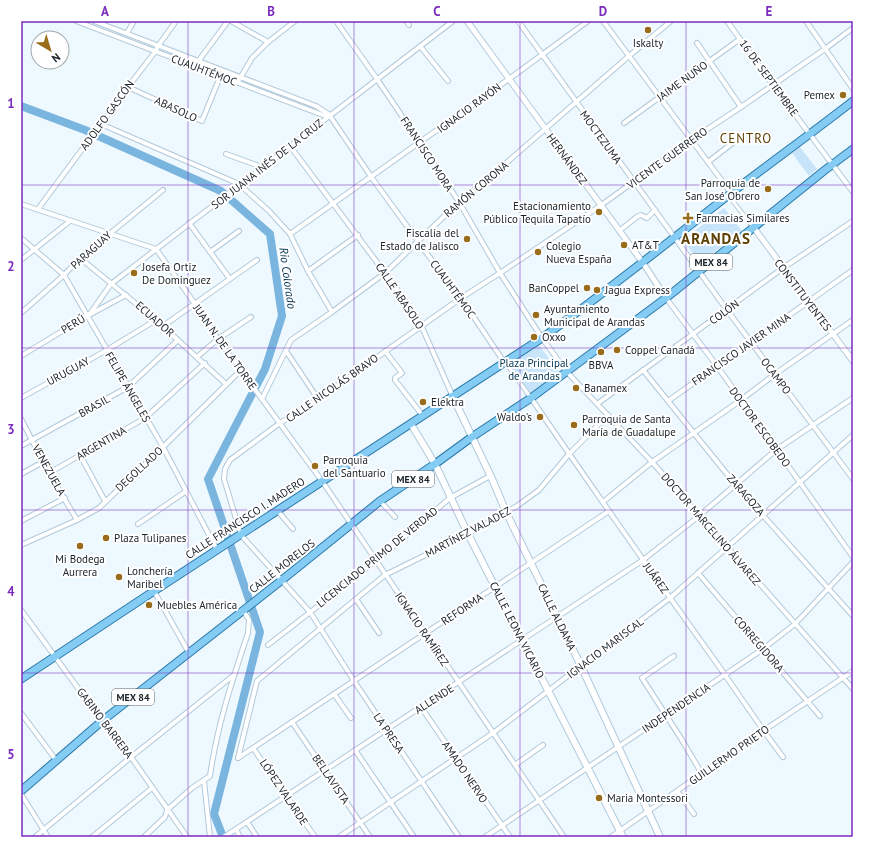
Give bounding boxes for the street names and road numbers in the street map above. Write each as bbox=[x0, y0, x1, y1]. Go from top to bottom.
street label: 16 DE SEPTIEMBRE bbox=[736, 37, 802, 119]
street label: CUAUHTÉMOC bbox=[169, 51, 239, 89]
street label: JAIME NUÑO bbox=[653, 58, 710, 105]
street label: ADOLFO GASCÓN bbox=[77, 77, 137, 153]
street label: IGNACIO RAYÓN bbox=[434, 80, 504, 136]
street label: ABASOLO bbox=[153, 93, 199, 125]
street label: MOCTEZUMA bbox=[577, 108, 625, 167]
street label: FRANCISCO MORA bbox=[398, 114, 457, 195]
street label: SOR JUANA INÉS DE LA CRUZ bbox=[208, 116, 326, 212]
street label: VICENTE GUERRERO bbox=[623, 124, 710, 193]
street label: HERNÁNDEZ bbox=[544, 131, 590, 187]
street label: RAMÓN CORONA bbox=[441, 157, 512, 220]
street label: PARAGUAY bbox=[68, 227, 115, 272]
road number: MEX 84 bbox=[690, 254, 732, 270]
street label: CONSTITUYENTES bbox=[771, 256, 835, 334]
street label: CUAUHTÉMOC bbox=[427, 257, 479, 321]
street label: CALLE ABASOLO bbox=[373, 260, 427, 332]
street label: COLÓN bbox=[706, 297, 742, 327]
street label: ECUADOR bbox=[133, 298, 178, 340]
street label: JUAN N. DE LA TORRE bbox=[190, 301, 260, 393]
street label: FRANCISCO JAVIER MINA bbox=[689, 309, 794, 388]
street label: PERÚ bbox=[58, 311, 88, 337]
street label: FELIPE ÁNGELES bbox=[102, 349, 154, 425]
street label: CALLE NICOLÁS BRAVO bbox=[283, 351, 381, 425]
street label: URUGUAY bbox=[44, 353, 93, 388]
street label: OCAMPO bbox=[758, 355, 794, 397]
street label: DOCTOR ESCOBEDO bbox=[726, 384, 794, 470]
street label: BRASIL bbox=[76, 392, 112, 420]
street label: ARGENTINA bbox=[73, 423, 129, 463]
street label: VENEZUELA bbox=[29, 441, 69, 499]
street label: DEGOLLADO bbox=[112, 443, 166, 495]
street label: DOCTOR MARCELINO ÁLVAREZ bbox=[658, 470, 764, 588]
road number: MEX 84 bbox=[392, 471, 434, 487]
street label: ZARAGOZA bbox=[724, 471, 768, 519]
street label: CALLE FRANCISCO I. MADERO bbox=[183, 474, 307, 562]
street label: MARTÍNEZ VALADEZ bbox=[423, 503, 513, 561]
street label: LICENCIADO PRIMO DE VERDAD bbox=[314, 504, 440, 610]
street label: CALLE MORELOS bbox=[246, 536, 318, 596]
street label: JUÁREZ bbox=[639, 559, 672, 596]
street label: CALLE LEONA VICARIO bbox=[487, 579, 547, 681]
street label: CALLE ALDAMA bbox=[535, 581, 580, 653]
street label: IGNACIO RAMÍREZ bbox=[392, 589, 452, 669]
street label: REFORMA bbox=[438, 590, 486, 628]
street label: CORREGIDORA bbox=[731, 613, 788, 675]
street label: IGNACIO MARISCAL bbox=[564, 614, 646, 681]
street label: INDEPENDENCIA bbox=[639, 680, 713, 736]
street label: ALLENDE bbox=[412, 681, 456, 717]
street label: GABINO BARRERA bbox=[74, 685, 137, 762]
road number: MEX 84 bbox=[112, 689, 154, 705]
street label: LA PRESA bbox=[370, 710, 408, 756]
street label: GUILLERMO PRIETO bbox=[686, 722, 772, 788]
street label: AMADO NERVO bbox=[439, 738, 491, 806]
street label: BELLAVISTA bbox=[309, 752, 353, 807]
street label: LÓPEZ VALARDE bbox=[257, 756, 311, 828]

